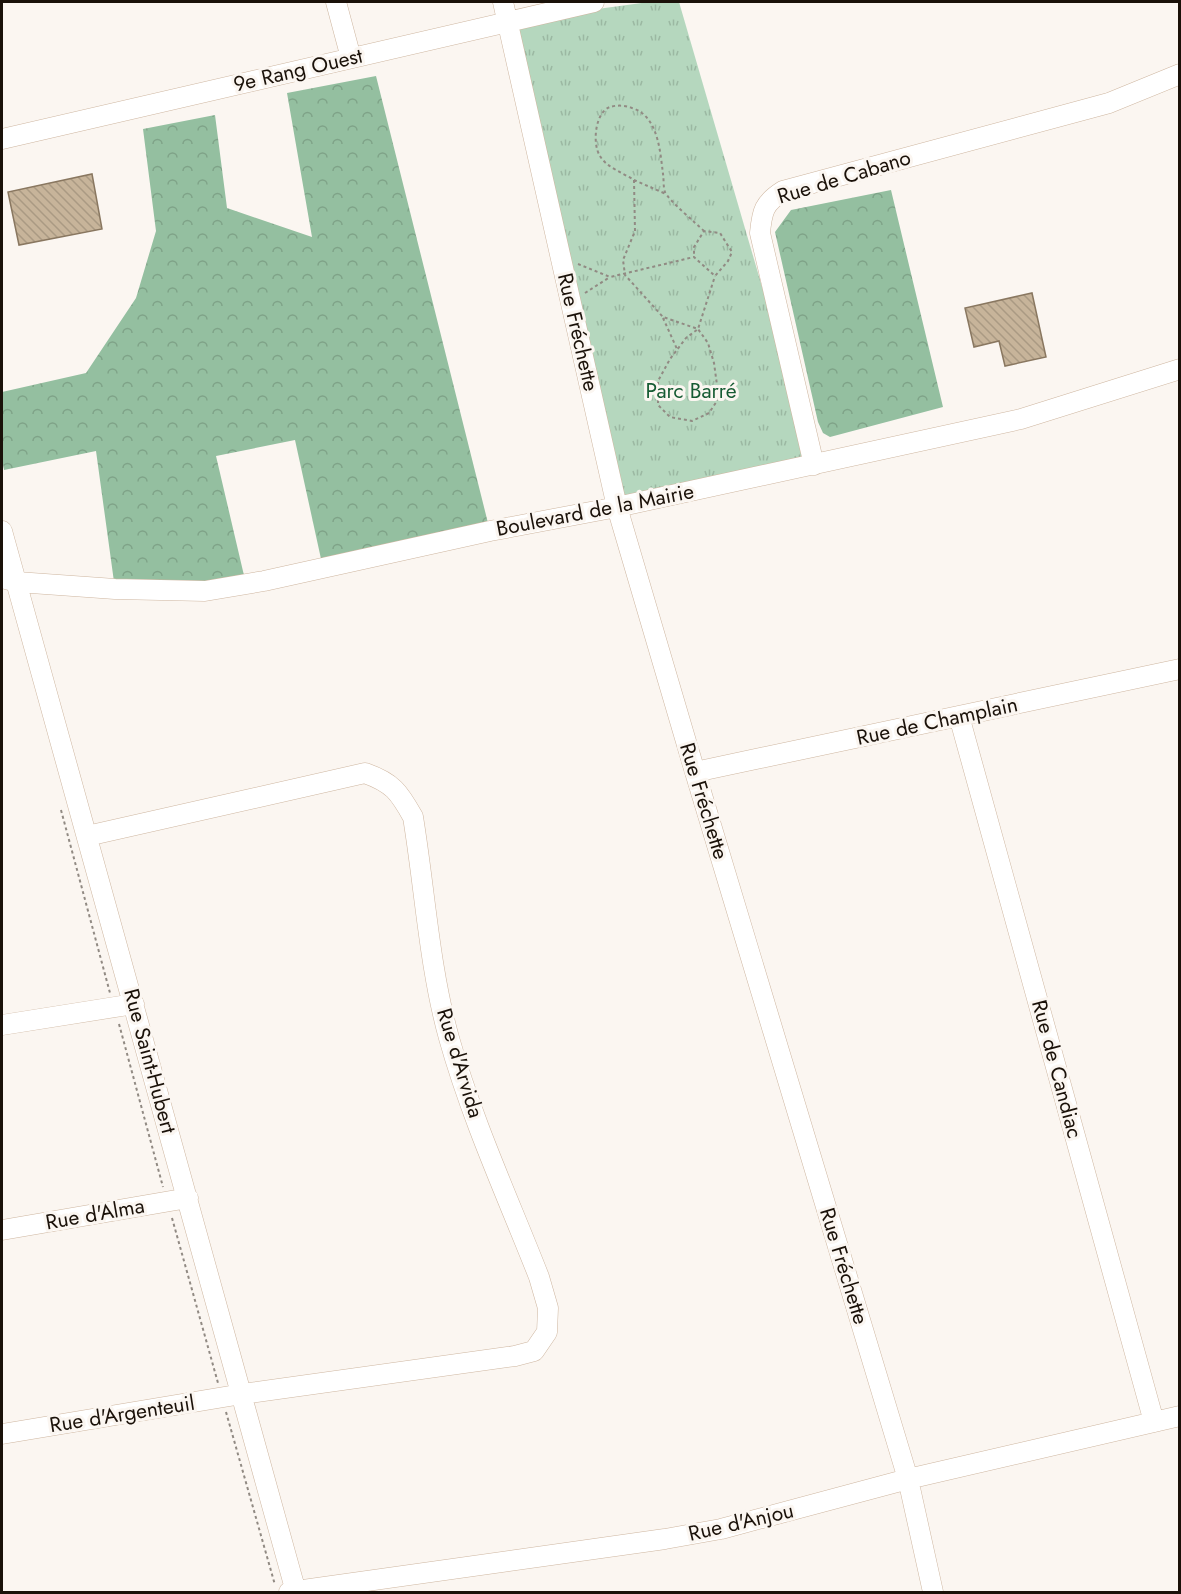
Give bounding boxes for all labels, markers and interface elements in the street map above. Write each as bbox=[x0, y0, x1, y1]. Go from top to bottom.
street label: 9e Rang Ouest bbox=[230, 41, 366, 99]
street label: Rue de Cabano bbox=[774, 142, 914, 212]
street label: Rue Fréchette bbox=[550, 270, 606, 394]
park label: Parc Barré bbox=[646, 376, 737, 406]
street label: Boulevard de la Mairie bbox=[494, 476, 697, 544]
street label: Rue de Champlain bbox=[854, 689, 1020, 753]
street label: Rue Fréchette bbox=[672, 739, 736, 863]
street label: Rue Saint-Hubert bbox=[116, 985, 184, 1137]
street label: Rue de Candiac bbox=[1024, 996, 1090, 1142]
street label: Rue d'Arvida bbox=[429, 1005, 491, 1121]
street label: Rue d'Alma bbox=[43, 1191, 147, 1237]
street label: Rue Fréchette bbox=[812, 1204, 876, 1328]
street label: Rue d'Argenteuil bbox=[47, 1388, 197, 1440]
street label: Rue d'Anjou bbox=[685, 1495, 797, 1549]

